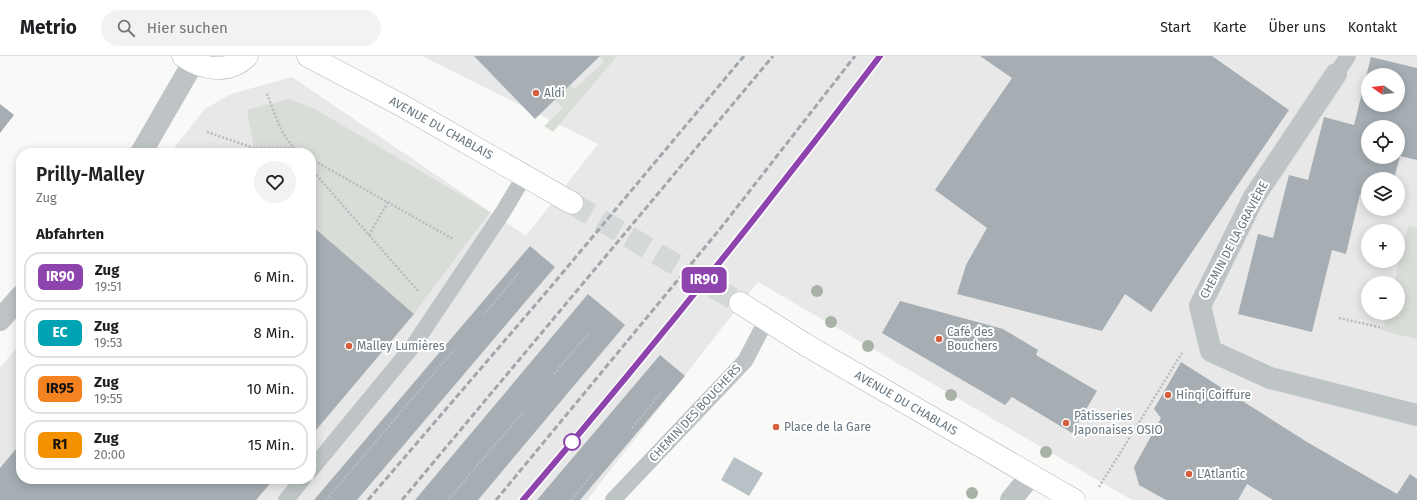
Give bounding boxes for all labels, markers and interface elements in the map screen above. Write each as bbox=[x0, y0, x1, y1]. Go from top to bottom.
search box bbox=[101, 10, 381, 46]
text: Metrio bbox=[20, 16, 77, 39]
icon: search bbox=[115, 17, 137, 39]
text: Hier suchen bbox=[147, 19, 228, 37]
text: Start bbox=[1160, 19, 1191, 36]
text: Karte bbox=[1213, 19, 1247, 36]
text: Über uns bbox=[1269, 19, 1326, 36]
text: Kontakt bbox=[1348, 19, 1397, 36]
north arrow bbox=[1361, 68, 1405, 112]
map controls bbox=[1361, 68, 1405, 320]
place label: Aldi bbox=[544, 86, 565, 100]
marker: Aldi bbox=[531, 88, 541, 98]
street label: AVENUE DU CHABLAIS bbox=[387, 94, 496, 163]
button: locate bbox=[1361, 120, 1405, 164]
button: heart bbox=[254, 161, 296, 203]
text: Prilly-Malley bbox=[36, 163, 144, 186]
button: layers bbox=[1361, 172, 1405, 216]
street label: CHEMIN DE LA GRAVIÈRE bbox=[1196, 179, 1271, 301]
text: Zug bbox=[36, 190, 57, 205]
button: + bbox=[1361, 224, 1405, 268]
text: Abfahrten bbox=[36, 225, 104, 243]
text: Zug bbox=[95, 261, 119, 279]
line badge: IR90 bbox=[676, 267, 732, 293]
text: IR90 bbox=[46, 268, 75, 285]
text: 6 Min. bbox=[254, 268, 294, 286]
text: IR90 bbox=[690, 271, 718, 288]
button: − bbox=[1361, 276, 1405, 320]
text: 19:51 bbox=[95, 279, 122, 294]
text: Zug bbox=[94, 317, 119, 335]
text: EC bbox=[52, 324, 68, 341]
text: 8 Min. bbox=[253, 324, 294, 342]
place label: Café des Bouchers bbox=[947, 325, 998, 353]
marker: Café des Bouchers bbox=[934, 334, 944, 344]
text: 19:53 bbox=[94, 335, 123, 350]
place label: Malley Lumières bbox=[357, 339, 445, 353]
marker: Malley Lumières bbox=[344, 341, 354, 351]
street label: CHEMIN DES BOUCHERS bbox=[646, 361, 744, 465]
street label: AVENUE DU CHABLAIS bbox=[852, 368, 960, 438]
text: Zug bbox=[94, 373, 119, 391]
text: IR95 bbox=[46, 380, 74, 397]
text: 10 Min. bbox=[247, 380, 294, 398]
place label: Hinqi Coiffure bbox=[1176, 388, 1251, 402]
marker: Hinqi Coiffure bbox=[1163, 390, 1173, 400]
text: 19:55 bbox=[94, 391, 123, 406]
place label: Pâtisseries Japonaises OSIO bbox=[1074, 409, 1163, 437]
marker: Pâtisseries Japonaises OSIO bbox=[1061, 418, 1071, 428]
place label: Place de la Gare bbox=[784, 420, 871, 434]
marker: Place de la Gare bbox=[771, 422, 781, 432]
text: Zug bbox=[94, 429, 119, 447]
unlabelled marker bbox=[563, 433, 581, 451]
text: R1 bbox=[53, 436, 67, 453]
text: 15 Min. bbox=[248, 436, 294, 454]
text: 20:00 bbox=[94, 447, 125, 462]
place label: L'Atlantic bbox=[1197, 467, 1246, 481]
marker: L'Atlantic bbox=[1184, 469, 1194, 479]

